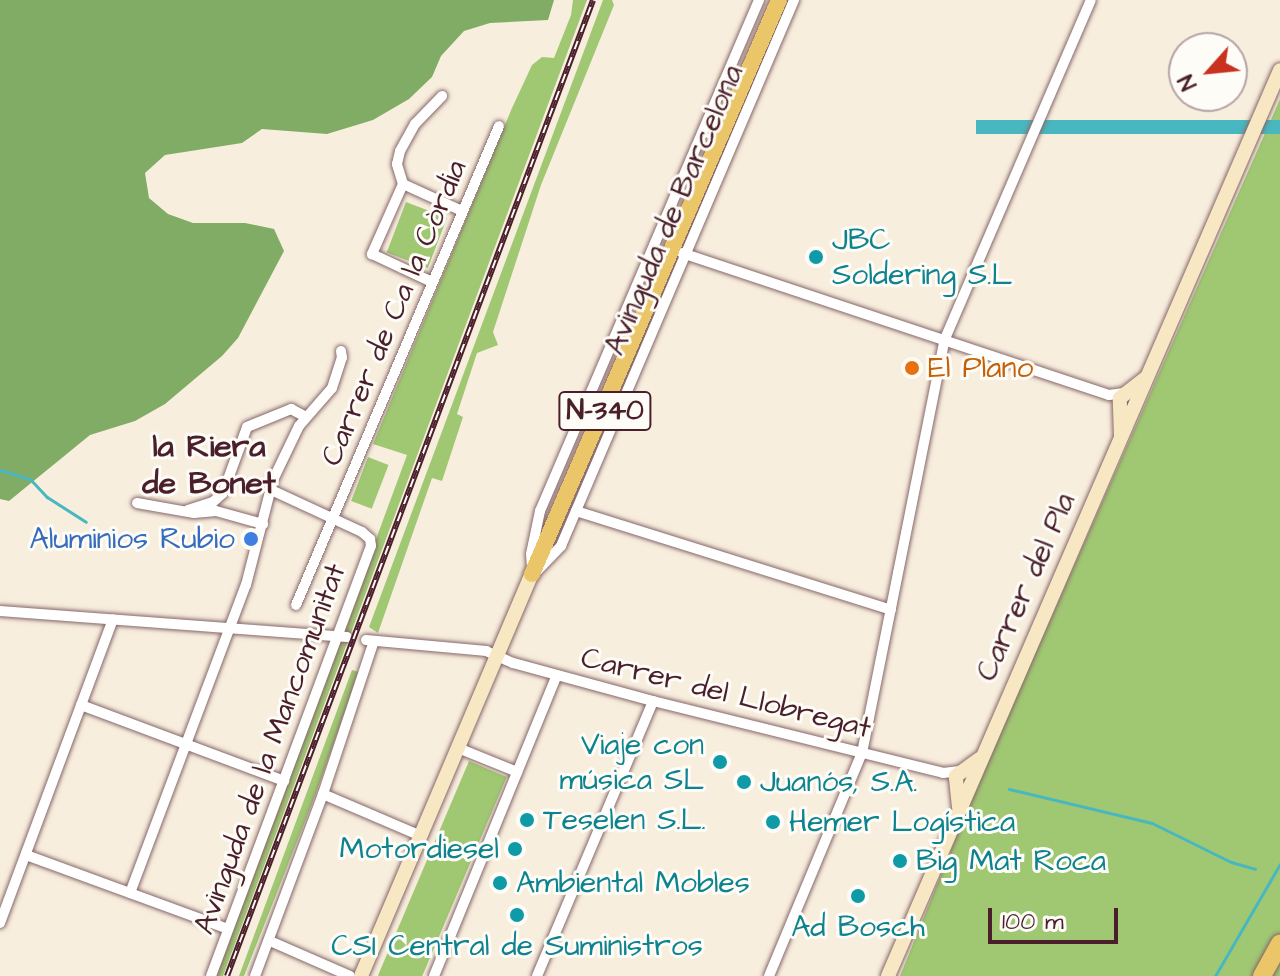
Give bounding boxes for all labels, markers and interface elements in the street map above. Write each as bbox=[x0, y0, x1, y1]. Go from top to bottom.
north arrow bbox=[1168, 32, 1248, 112]
street label: Avinguda de Barcelona bbox=[597, 60, 751, 360]
text: N bbox=[1171, 69, 1205, 95]
street label: Carrer de Ca la Còrdia bbox=[313, 155, 475, 471]
place label: JBC Soldering S.L bbox=[832, 222, 1012, 292]
marker: JBC Soldering S.L bbox=[807, 248, 825, 266]
place label: El Plano bbox=[928, 350, 1033, 386]
marker: El Plano bbox=[903, 359, 921, 377]
road number: N-340 bbox=[557, 387, 653, 435]
district label: la Riera de Bonet bbox=[142, 429, 276, 504]
street label: Carrer del Pla bbox=[969, 487, 1083, 687]
place label: Aluminios Rubio bbox=[30, 521, 235, 557]
marker: Aluminios Rubio bbox=[242, 530, 260, 548]
street label: Avinguda de la Mancomunitat bbox=[186, 559, 354, 939]
street label: Carrer del Llobregat bbox=[577, 640, 875, 746]
place label: Viaje con música SL bbox=[560, 727, 704, 798]
marker: Viaje con música SL bbox=[711, 753, 729, 771]
place label: Juanós, S.A. bbox=[760, 764, 918, 800]
marker: Juanós, S.A. bbox=[735, 773, 753, 791]
place label: Teselen S.L. bbox=[543, 802, 706, 838]
place label: Hemer Logística bbox=[789, 804, 1015, 840]
marker: Teselen S.L. bbox=[518, 811, 536, 829]
marker: Hemer Logística bbox=[764, 813, 782, 831]
place label: Motordiesel bbox=[340, 831, 499, 867]
marker: Motordiesel bbox=[506, 840, 524, 858]
place label: Big Mat Roca bbox=[916, 843, 1106, 879]
marker: Big Mat Roca bbox=[891, 852, 909, 870]
place label: Ambiental Mobles bbox=[516, 865, 750, 901]
marker: Ambiental Mobles bbox=[491, 874, 509, 892]
marker: Ad Bosch bbox=[849, 887, 867, 905]
scale bar bbox=[992, 892, 1122, 942]
text: 100 m bbox=[1002, 905, 1064, 939]
marker: CSI Central de Suministros bbox=[508, 906, 526, 924]
place label: Ad Bosch bbox=[791, 909, 925, 945]
place label: CSI Central de Suministros bbox=[331, 928, 703, 964]

